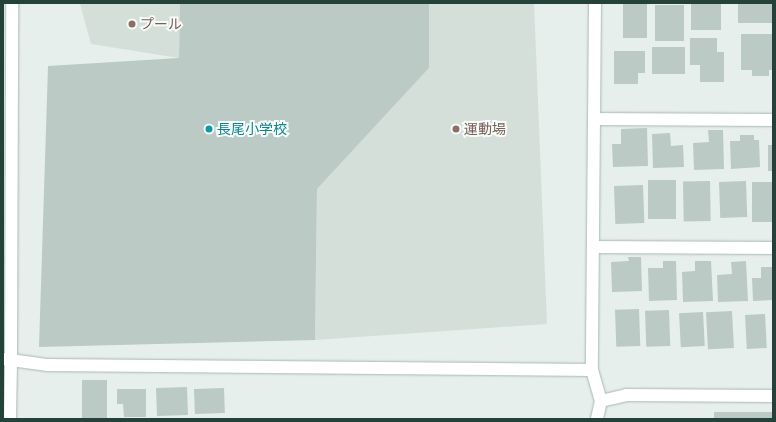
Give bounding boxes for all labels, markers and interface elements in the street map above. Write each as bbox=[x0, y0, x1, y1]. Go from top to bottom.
place label: プール bbox=[140, 16, 182, 32]
marker: プール bbox=[127, 19, 137, 29]
place label: 長尾小学校 bbox=[217, 121, 287, 137]
place label: 運動場 bbox=[464, 121, 506, 137]
marker: 長尾小学校 bbox=[204, 124, 214, 134]
marker: 運動場 bbox=[451, 124, 461, 134]

